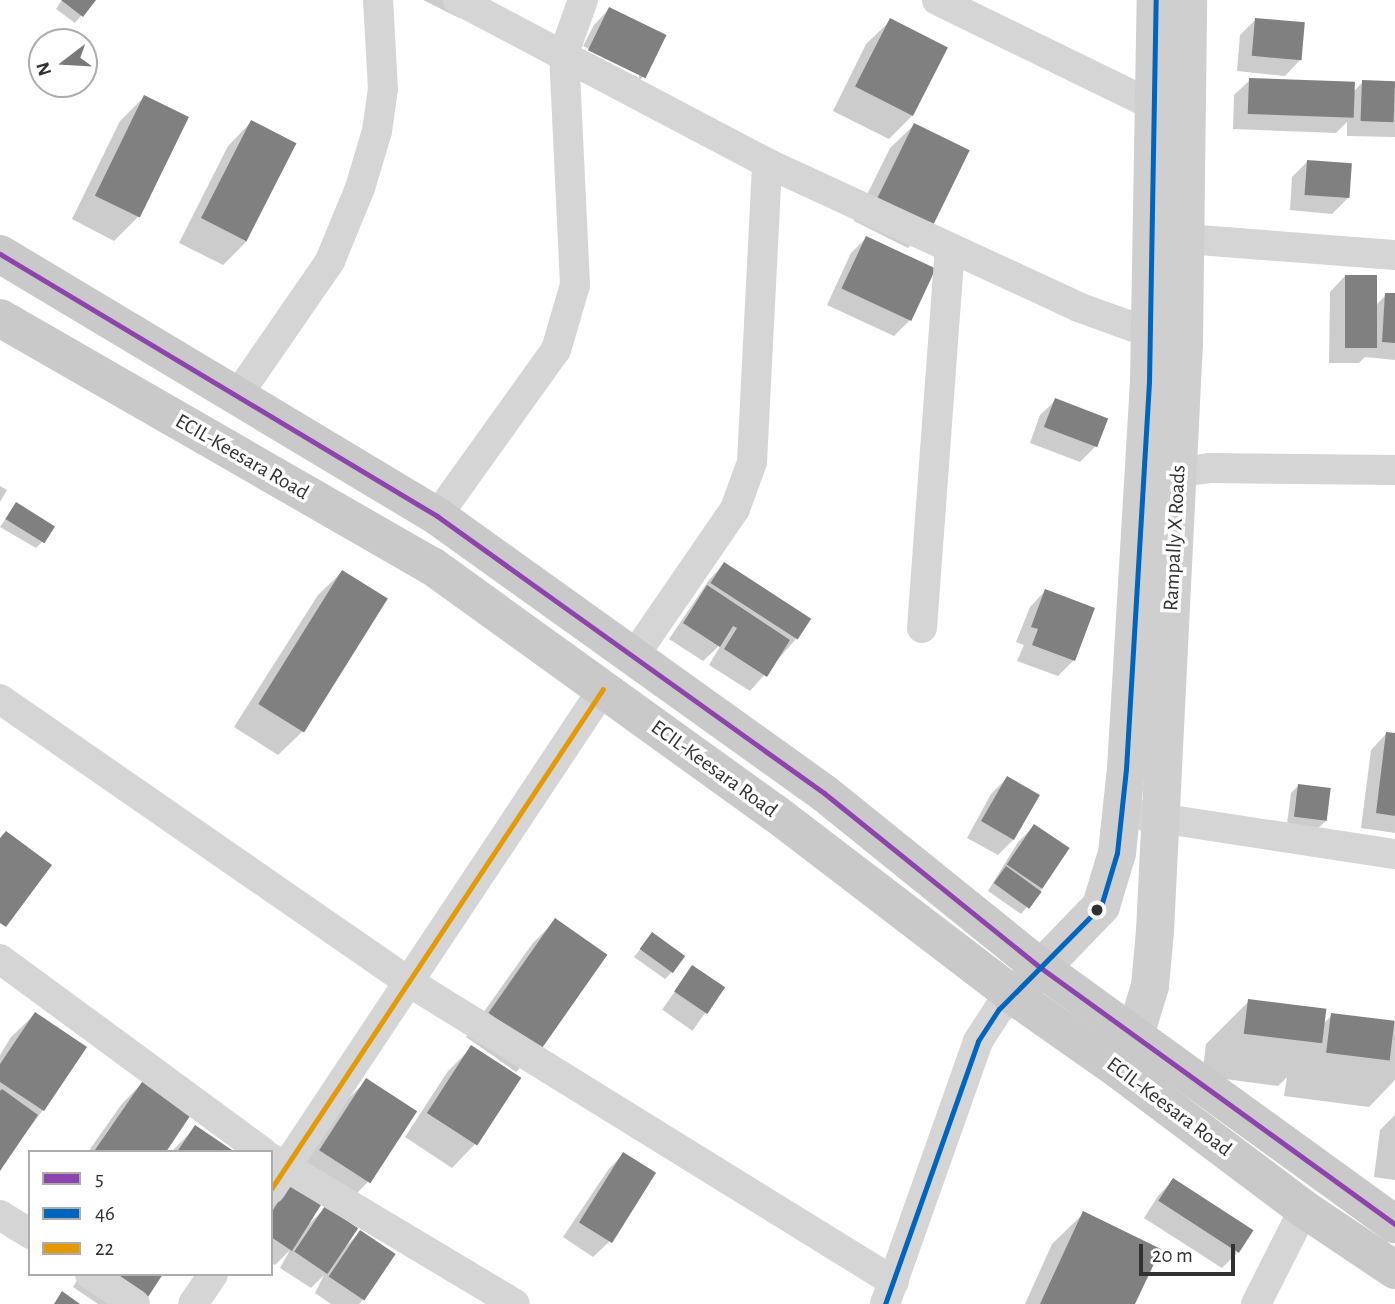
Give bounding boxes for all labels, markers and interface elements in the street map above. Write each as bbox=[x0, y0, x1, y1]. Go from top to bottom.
north arrow bbox=[28, 28, 98, 98]
text: N bbox=[33, 60, 55, 78]
street label: ECIL-Keesara Road bbox=[171, 409, 313, 505]
street label: Rampally X Roads bbox=[1159, 464, 1191, 612]
street label: ECIL-Keesara Road bbox=[646, 715, 782, 823]
unlabelled marker bbox=[1090, 903, 1104, 917]
street label: ECIL-Keesara Road bbox=[1102, 1052, 1236, 1162]
legend bbox=[28, 1150, 273, 1276]
text: 5 bbox=[95, 1168, 104, 1189]
text: 46 bbox=[95, 1203, 115, 1224]
scale bar bbox=[1143, 1230, 1239, 1274]
text: 22 bbox=[95, 1238, 114, 1259]
text: 20 m bbox=[1152, 1245, 1193, 1266]

